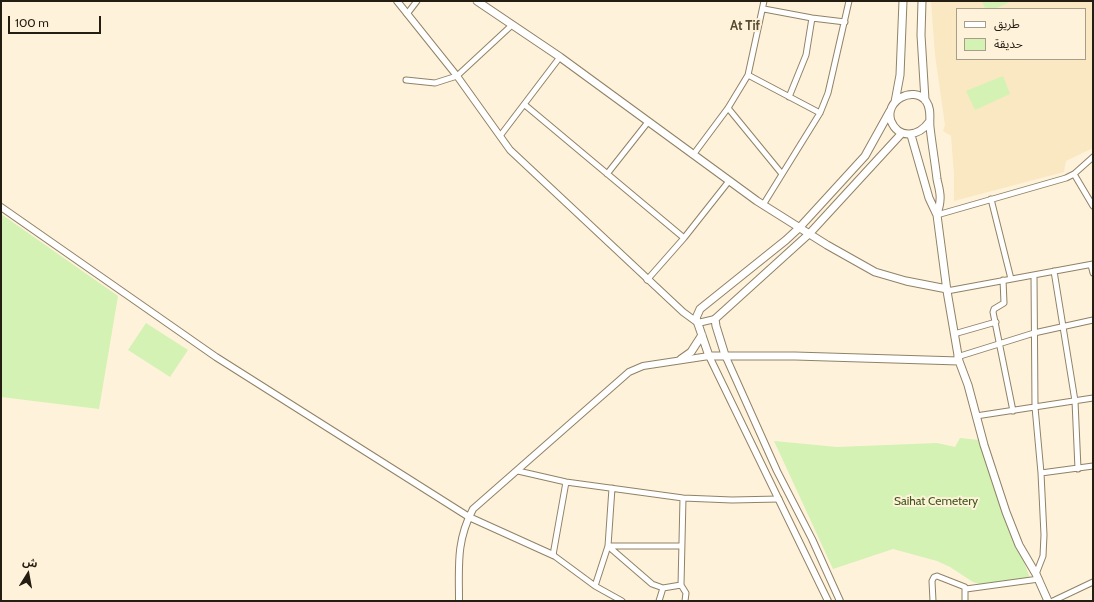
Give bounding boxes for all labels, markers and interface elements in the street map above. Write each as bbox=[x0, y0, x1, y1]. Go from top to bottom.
scale bar bbox=[10, 8, 103, 34]
legend bbox=[956, 8, 1086, 60]
text: 100 m bbox=[15, 15, 49, 30]
text: طريق bbox=[994, 16, 1020, 31]
district label: At Tif bbox=[730, 18, 760, 34]
text: حديقة bbox=[994, 36, 1023, 51]
park label: Saihat Cemetery bbox=[894, 494, 978, 508]
north arrow bbox=[8, 554, 48, 594]
text: ش bbox=[22, 554, 39, 571]

